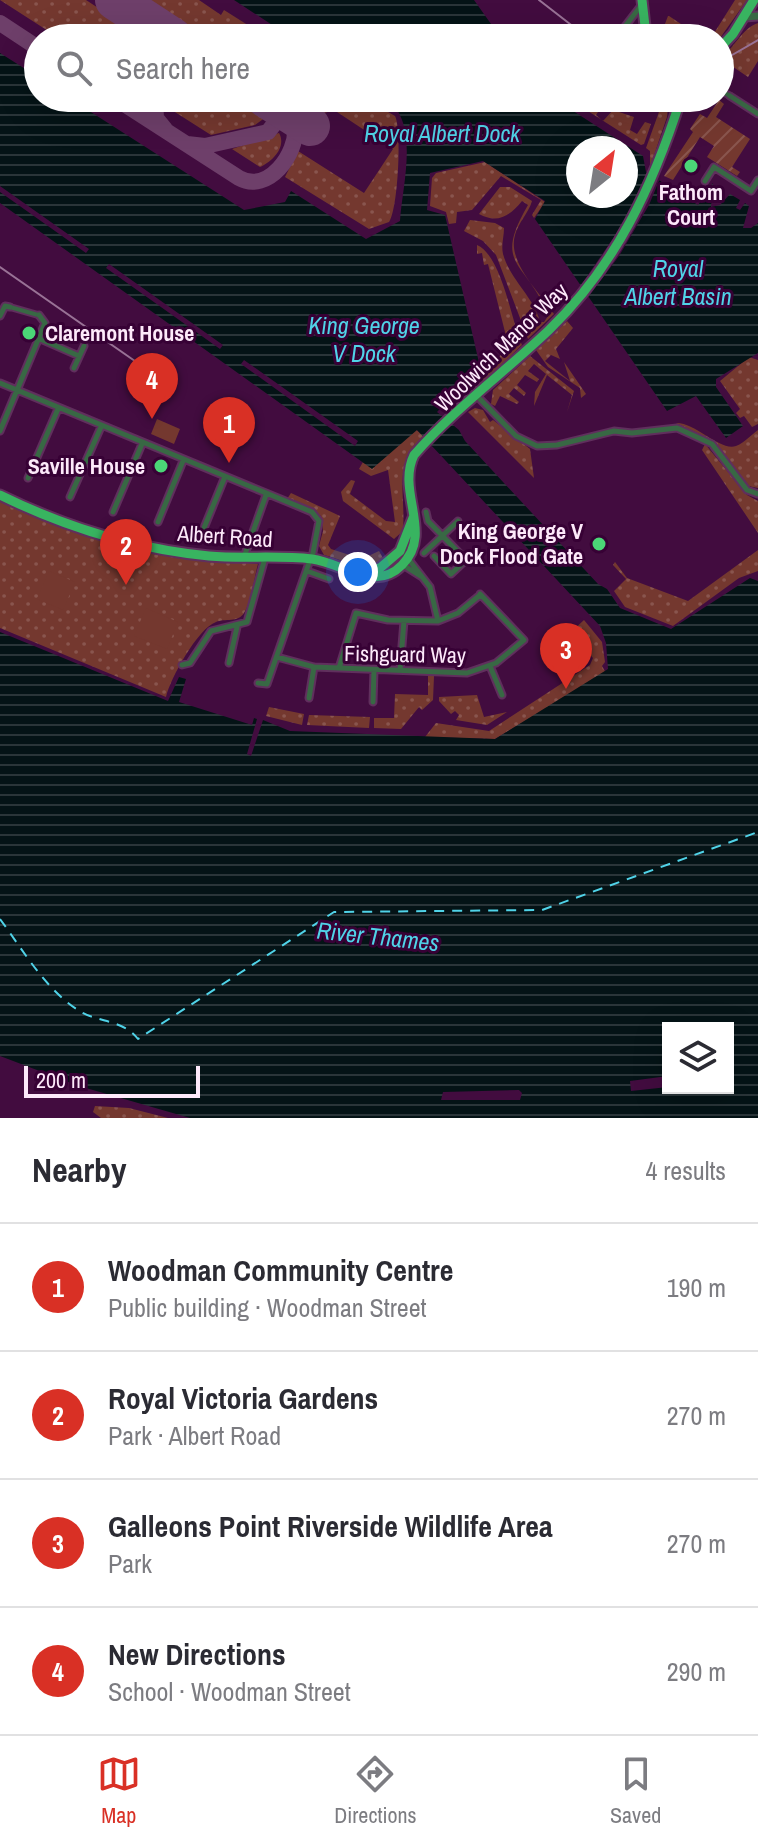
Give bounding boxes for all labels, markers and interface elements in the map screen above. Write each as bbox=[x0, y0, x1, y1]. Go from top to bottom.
search box bbox=[24, 24, 734, 112]
icon: search bbox=[52, 46, 96, 90]
text: Search here bbox=[116, 48, 250, 88]
water label: Royal Albert Dock bbox=[364, 117, 521, 149]
north arrow bbox=[566, 136, 638, 208]
marker: Fathom Court bbox=[682, 157, 700, 175]
place label: Fathom Court bbox=[659, 177, 723, 232]
water label: Royal Albert Basin bbox=[623, 252, 732, 312]
street label: Woolwich Manor Way bbox=[428, 276, 574, 418]
water label: King George V Dock bbox=[308, 309, 420, 369]
place label: Claremont House bbox=[45, 318, 194, 348]
marker: Claremont House bbox=[20, 324, 38, 342]
pin: 4 bbox=[126, 353, 178, 419]
pin: 1 bbox=[203, 397, 255, 463]
place label: Saville House bbox=[28, 451, 145, 481]
marker: Saville House bbox=[152, 457, 170, 475]
place label: King George V Dock Flood Gate bbox=[440, 516, 584, 571]
street label: Albert Road bbox=[175, 518, 274, 554]
pin: 2 bbox=[100, 519, 152, 585]
marker: King George V Dock Flood Gate bbox=[590, 535, 608, 553]
your location bbox=[338, 552, 378, 592]
pin: 3 bbox=[540, 623, 592, 689]
street label: Fishguard Way bbox=[344, 638, 466, 670]
water label: River Thames bbox=[315, 914, 441, 958]
map controls bbox=[662, 1022, 734, 1094]
button: layers bbox=[662, 1022, 734, 1094]
scale bar bbox=[24, 1062, 200, 1098]
text: 200 m bbox=[36, 1065, 86, 1095]
text: Nearby bbox=[32, 1147, 127, 1193]
text: 4 results bbox=[645, 1153, 726, 1188]
text: Woodman Community Centre bbox=[108, 1250, 453, 1290]
text: 1 bbox=[52, 1270, 64, 1305]
text: 190 m bbox=[667, 1270, 726, 1305]
text: Public building · Woodman Street bbox=[108, 1290, 426, 1325]
text: Royal Victoria Gardens bbox=[108, 1378, 378, 1418]
text: 2 bbox=[52, 1398, 64, 1433]
text: 270 m bbox=[667, 1398, 726, 1433]
text: Park · Albert Road bbox=[108, 1418, 281, 1453]
text: Galleons Point Riverside Wildlife Area bbox=[108, 1506, 553, 1546]
text: 3 bbox=[52, 1526, 64, 1561]
text: 270 m bbox=[667, 1526, 726, 1561]
text: Park bbox=[108, 1546, 152, 1581]
text: New Directions bbox=[108, 1634, 286, 1674]
text: 4 bbox=[52, 1654, 64, 1689]
text: 290 m bbox=[667, 1654, 726, 1689]
text: School · Woodman Street bbox=[108, 1674, 351, 1709]
tab: Map bbox=[97, 1752, 141, 1830]
tab: Directions bbox=[334, 1752, 417, 1830]
tab: Saved bbox=[610, 1752, 661, 1830]

